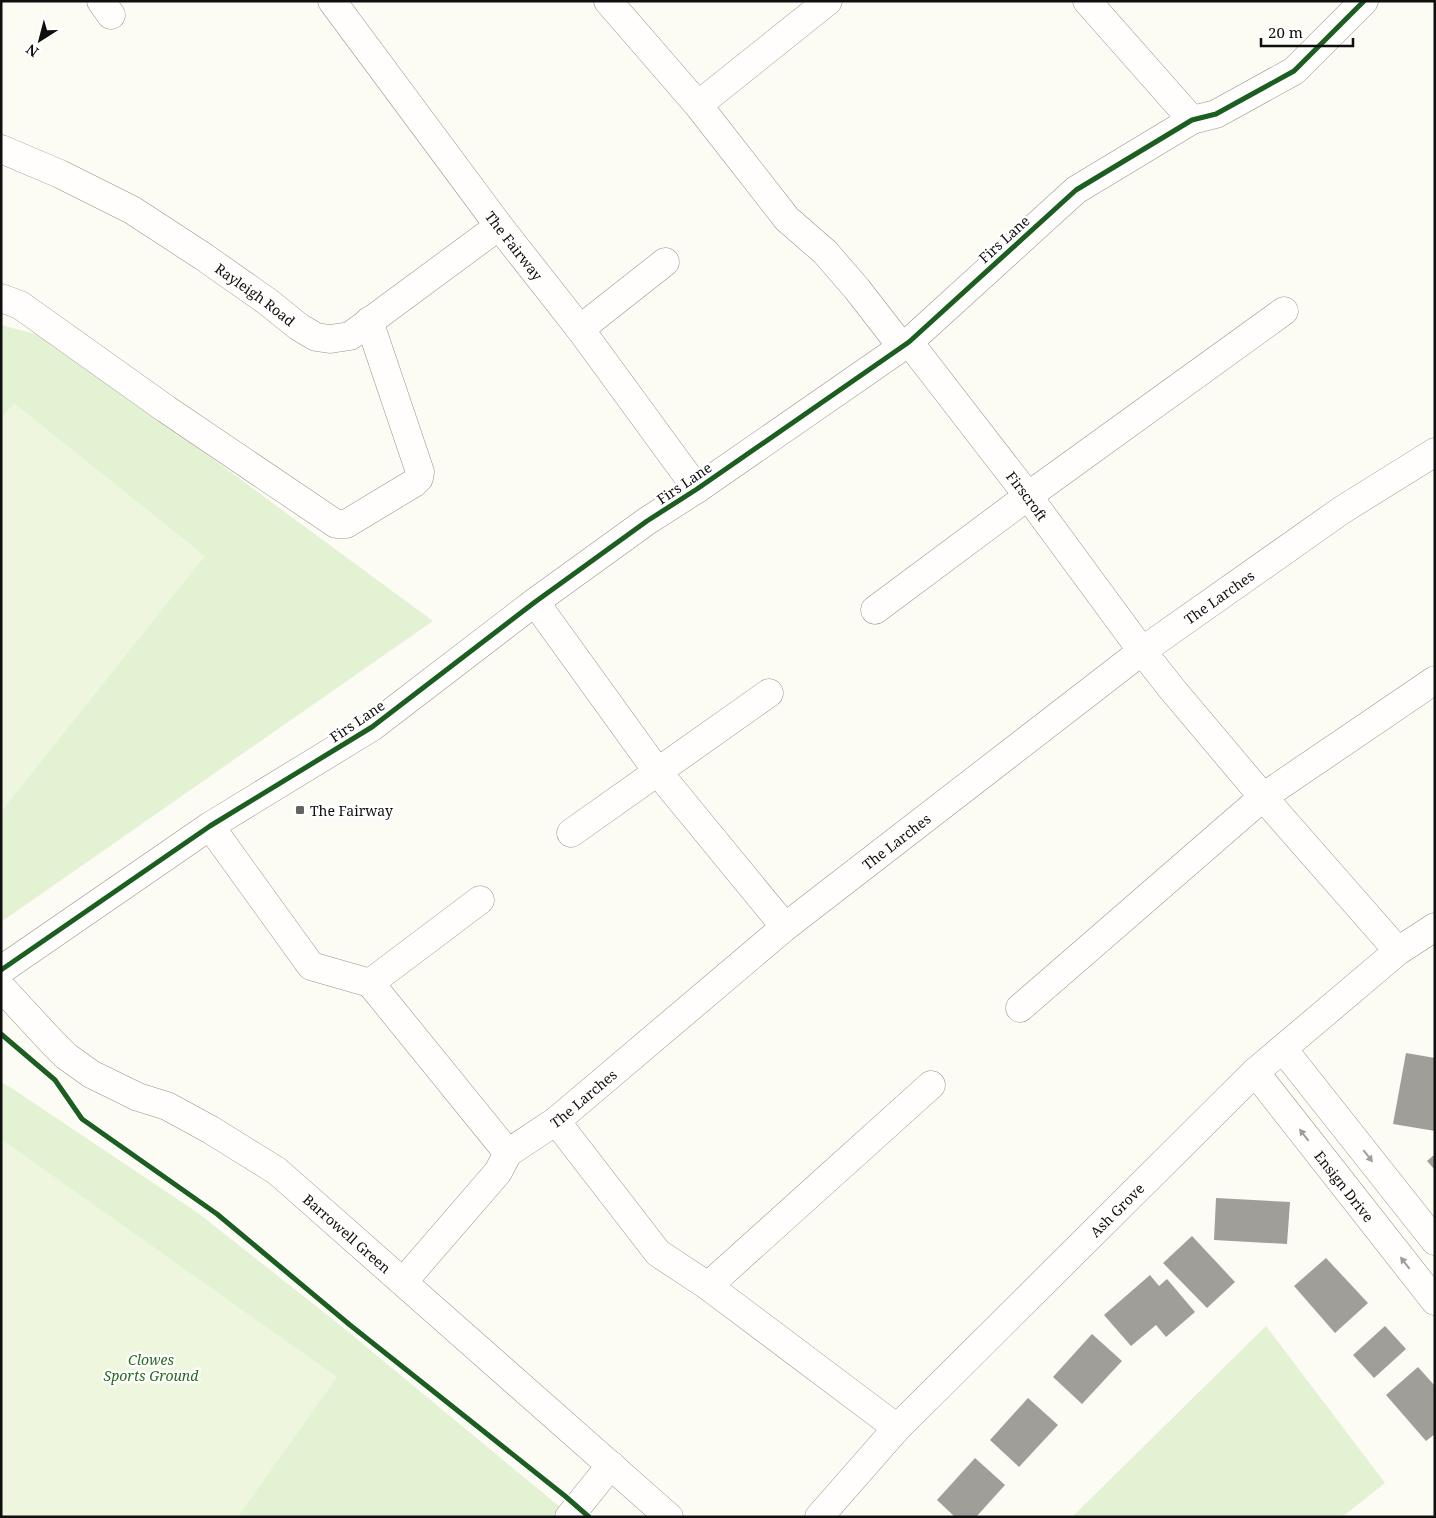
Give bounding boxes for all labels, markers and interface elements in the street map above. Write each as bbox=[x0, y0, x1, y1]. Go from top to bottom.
north arrow bbox=[15, 15, 65, 65]
scale bar bbox=[1261, 15, 1354, 47]
text: 20 m bbox=[1268, 22, 1303, 42]
text: N bbox=[22, 40, 42, 62]
street label: The Fairway bbox=[481, 207, 547, 284]
street label: Firs Lane bbox=[974, 211, 1034, 267]
street label: Rayleigh Road bbox=[212, 258, 300, 330]
street label: Firs Lane bbox=[653, 458, 715, 508]
street label: Firscroft bbox=[1003, 467, 1052, 524]
street label: The Larches bbox=[1180, 566, 1258, 628]
street label: Firs Lane bbox=[326, 696, 388, 746]
place label: The Fairway bbox=[310, 801, 393, 820]
marker: The Fairway bbox=[294, 804, 306, 816]
street label: The Larches bbox=[858, 809, 934, 874]
street label: The Larches bbox=[546, 1064, 620, 1132]
one-way arrow bbox=[1299, 1129, 1310, 1142]
street label: Ensign Drive bbox=[1311, 1146, 1379, 1226]
one-way arrow bbox=[1362, 1149, 1373, 1162]
street label: Ash Grove bbox=[1085, 1179, 1148, 1241]
street label: Barrowell Green bbox=[300, 1189, 395, 1277]
one-way arrow bbox=[1399, 1257, 1410, 1270]
park label: Clowes Sports Ground bbox=[104, 1350, 199, 1385]

